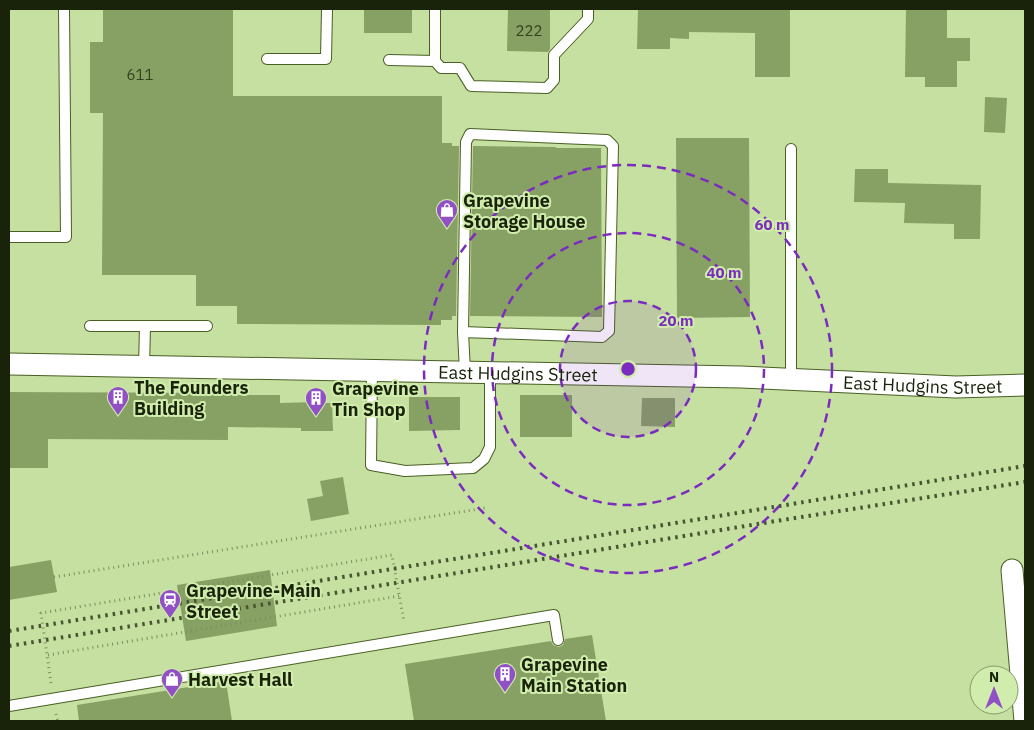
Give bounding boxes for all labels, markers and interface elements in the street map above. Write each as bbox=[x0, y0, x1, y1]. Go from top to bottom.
house number: 222 bbox=[515, 21, 543, 40]
house number: 611 bbox=[126, 65, 154, 84]
place label: Grapevine Storage House bbox=[463, 189, 586, 233]
shop icon: Grapevine Storage House bbox=[435, 198, 459, 229]
text: 60 m bbox=[755, 215, 789, 234]
text: 40 m bbox=[707, 263, 741, 282]
text: 20 m bbox=[659, 311, 693, 330]
street label: East Hudgins Street bbox=[438, 360, 598, 386]
centre of rings bbox=[619, 360, 637, 378]
street label: East Hudgins Street bbox=[842, 370, 1003, 399]
place label: The Founders Building bbox=[134, 376, 249, 420]
place label: Grapevine Tin Shop bbox=[332, 377, 419, 421]
building icon: The Founders Building bbox=[106, 385, 130, 416]
building icon: Grapevine Tin Shop bbox=[304, 386, 328, 417]
place label: Grapevine-Main Street bbox=[186, 579, 321, 623]
station icon: Grapevine-Main Street bbox=[158, 588, 182, 619]
place label: Grapevine Main Station bbox=[521, 653, 627, 697]
building icon: Grapevine Main Station bbox=[493, 662, 517, 693]
north arrow bbox=[969, 665, 1019, 715]
shop icon: Harvest Hall bbox=[160, 667, 184, 698]
place label: Harvest Hall bbox=[188, 668, 293, 691]
text: N bbox=[989, 668, 999, 686]

